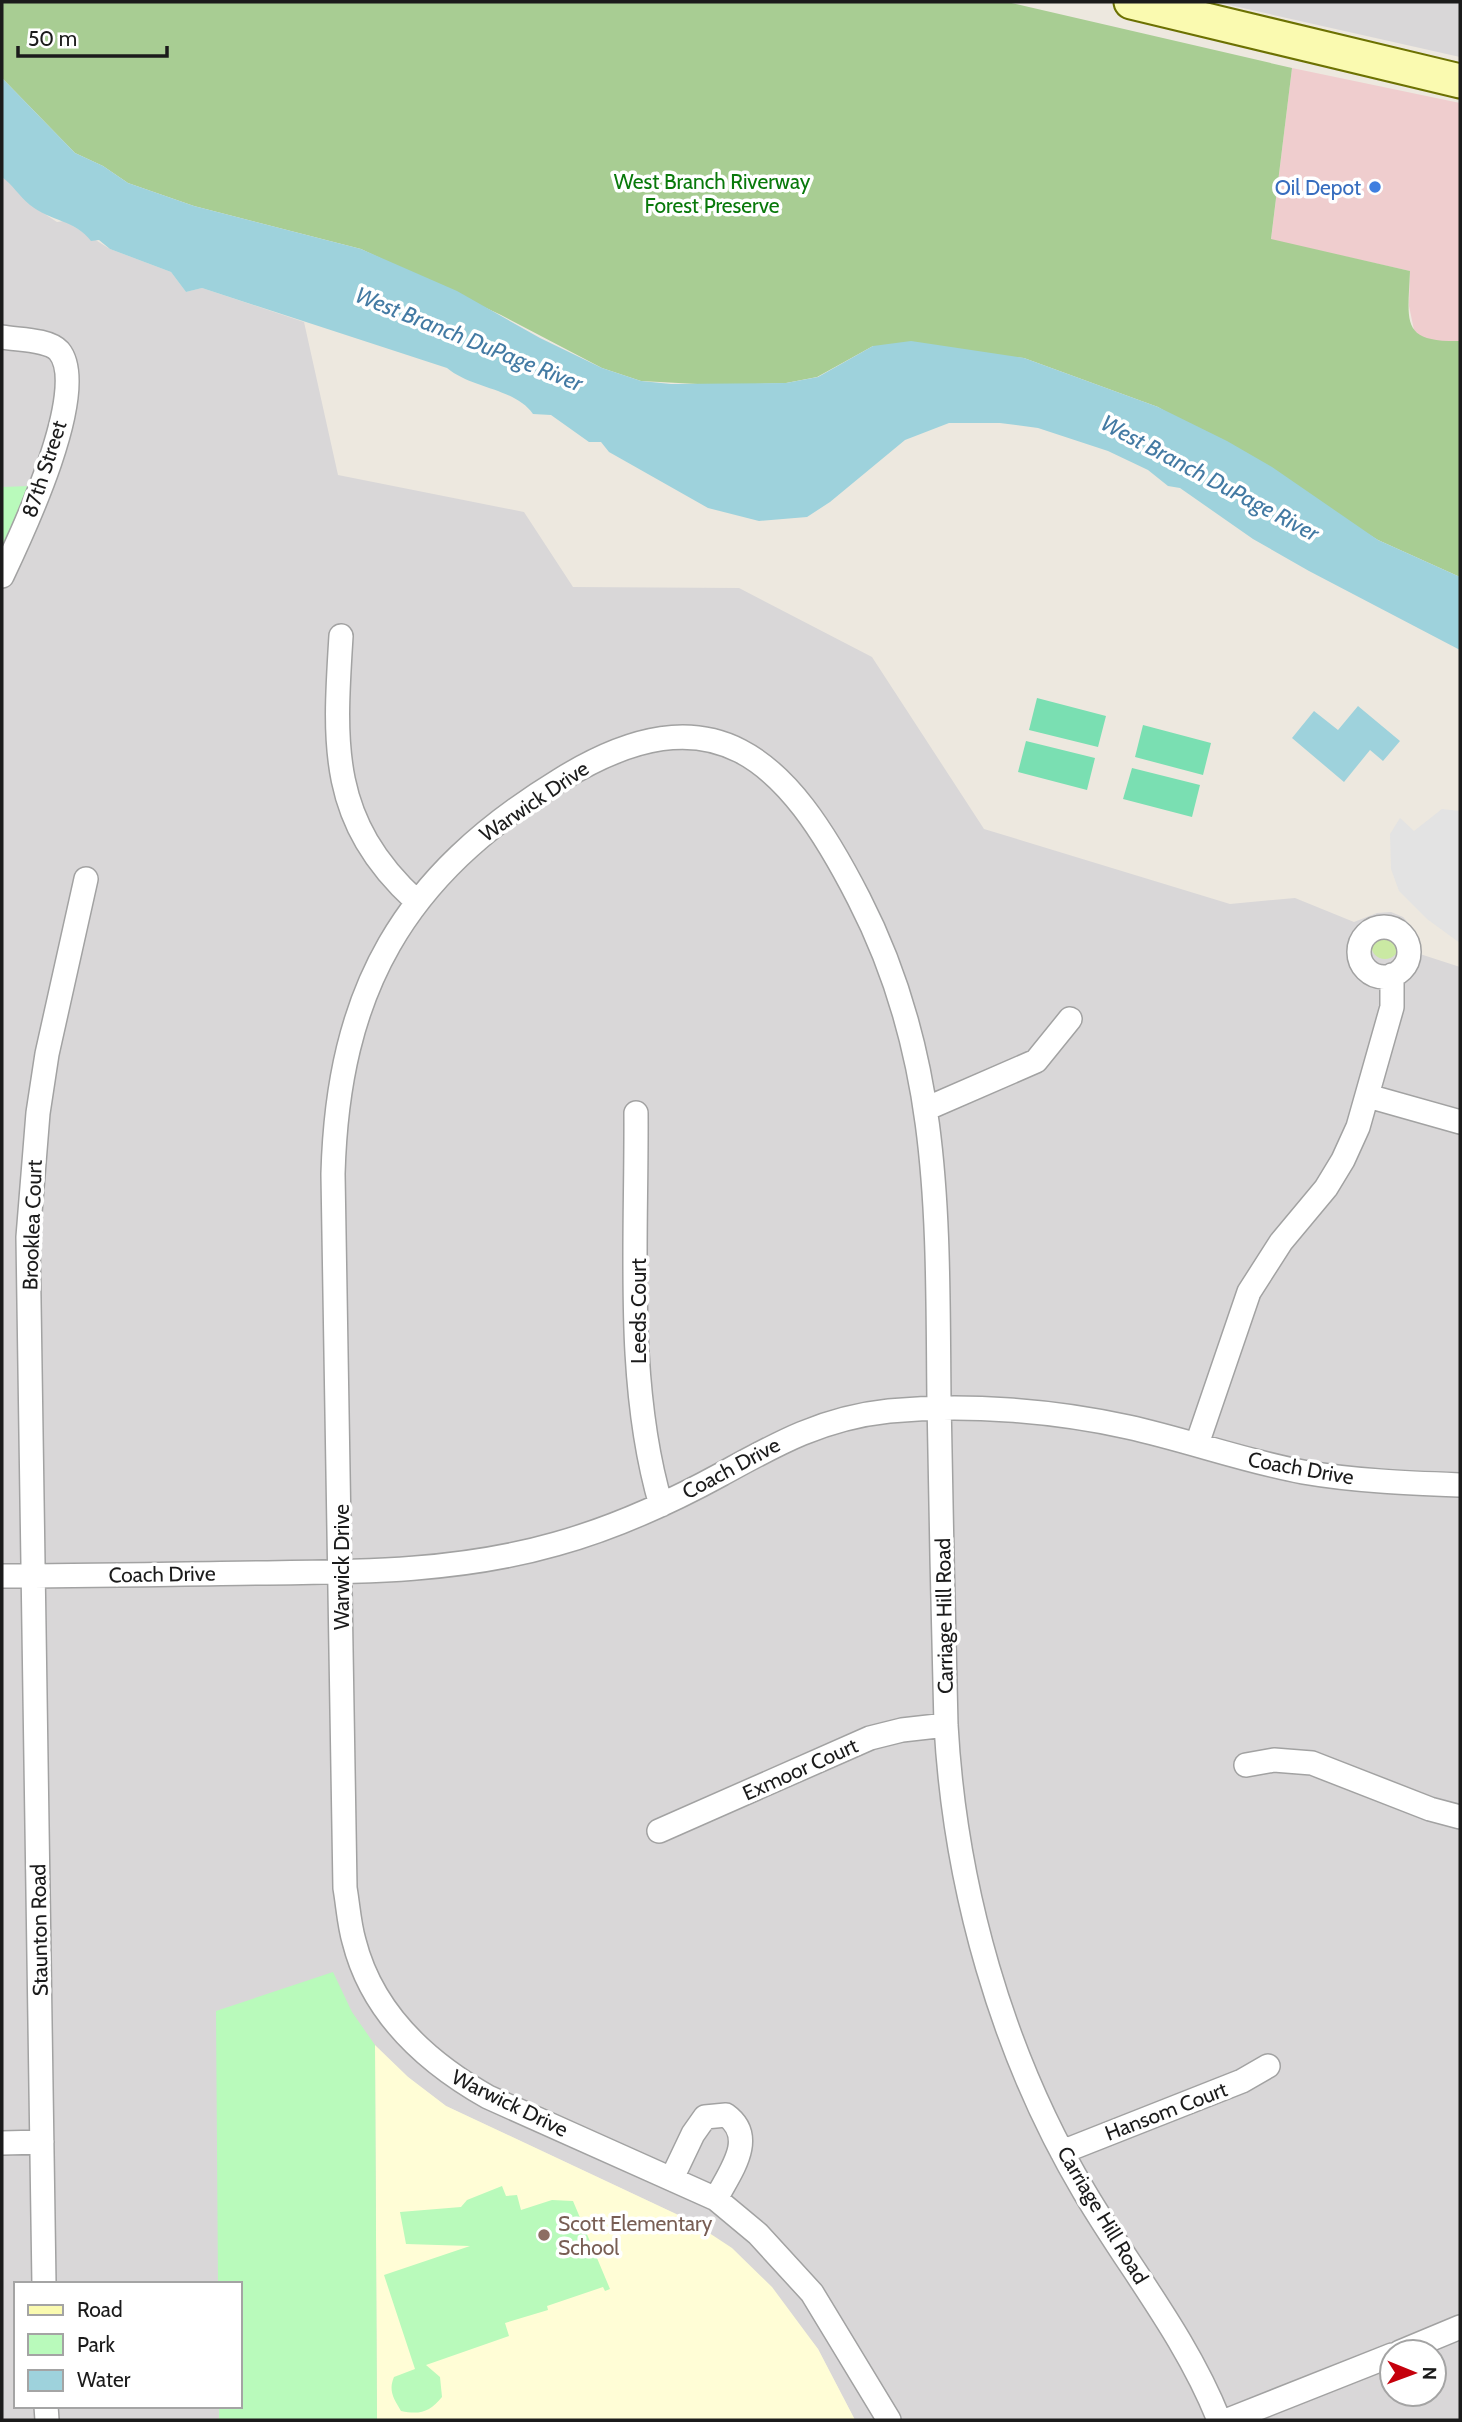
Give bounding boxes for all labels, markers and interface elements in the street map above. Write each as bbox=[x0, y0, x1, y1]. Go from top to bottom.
scale bar bbox=[18, 14, 166, 58]
text: 50 m bbox=[28, 26, 77, 51]
park label: West Branch Riverway Forest Preserve bbox=[614, 169, 811, 218]
place label: Oil Depot bbox=[1275, 175, 1361, 200]
marker: Oil Depot bbox=[1367, 179, 1383, 195]
water label: West Branch DuPage River bbox=[351, 281, 588, 398]
water label: West Branch DuPage River bbox=[1096, 409, 1325, 548]
street label: 87th Street bbox=[17, 417, 71, 521]
street label: Warwick Drive bbox=[475, 755, 593, 847]
street label: Brooklea Court bbox=[17, 1159, 47, 1291]
street label: Leeds Court bbox=[626, 1258, 651, 1364]
street label: Coach Drive bbox=[678, 1432, 784, 1504]
street label: Coach Drive bbox=[1246, 1446, 1356, 1490]
street label: Warwick Drive bbox=[329, 1504, 354, 1630]
street label: Carriage Hill Road bbox=[930, 1538, 958, 1694]
street label: Coach Drive bbox=[108, 1561, 216, 1587]
street label: Exmoor Court bbox=[739, 1732, 861, 1806]
street label: Staunton Road bbox=[25, 1864, 53, 1996]
street label: Warwick Drive bbox=[448, 2064, 572, 2142]
street label: Hansom Court bbox=[1101, 2076, 1231, 2146]
street label: Carriage Hill Road bbox=[1052, 2142, 1154, 2288]
place label: Scott Elementary School bbox=[558, 2211, 713, 2260]
marker: Scott Elementary School bbox=[536, 2227, 552, 2243]
legend bbox=[14, 2282, 242, 2408]
text: Road bbox=[77, 2297, 123, 2322]
text: Park bbox=[77, 2332, 115, 2357]
north arrow bbox=[1378, 2338, 1448, 2408]
text: N bbox=[1418, 2366, 1441, 2380]
text: Water bbox=[77, 2367, 131, 2392]

